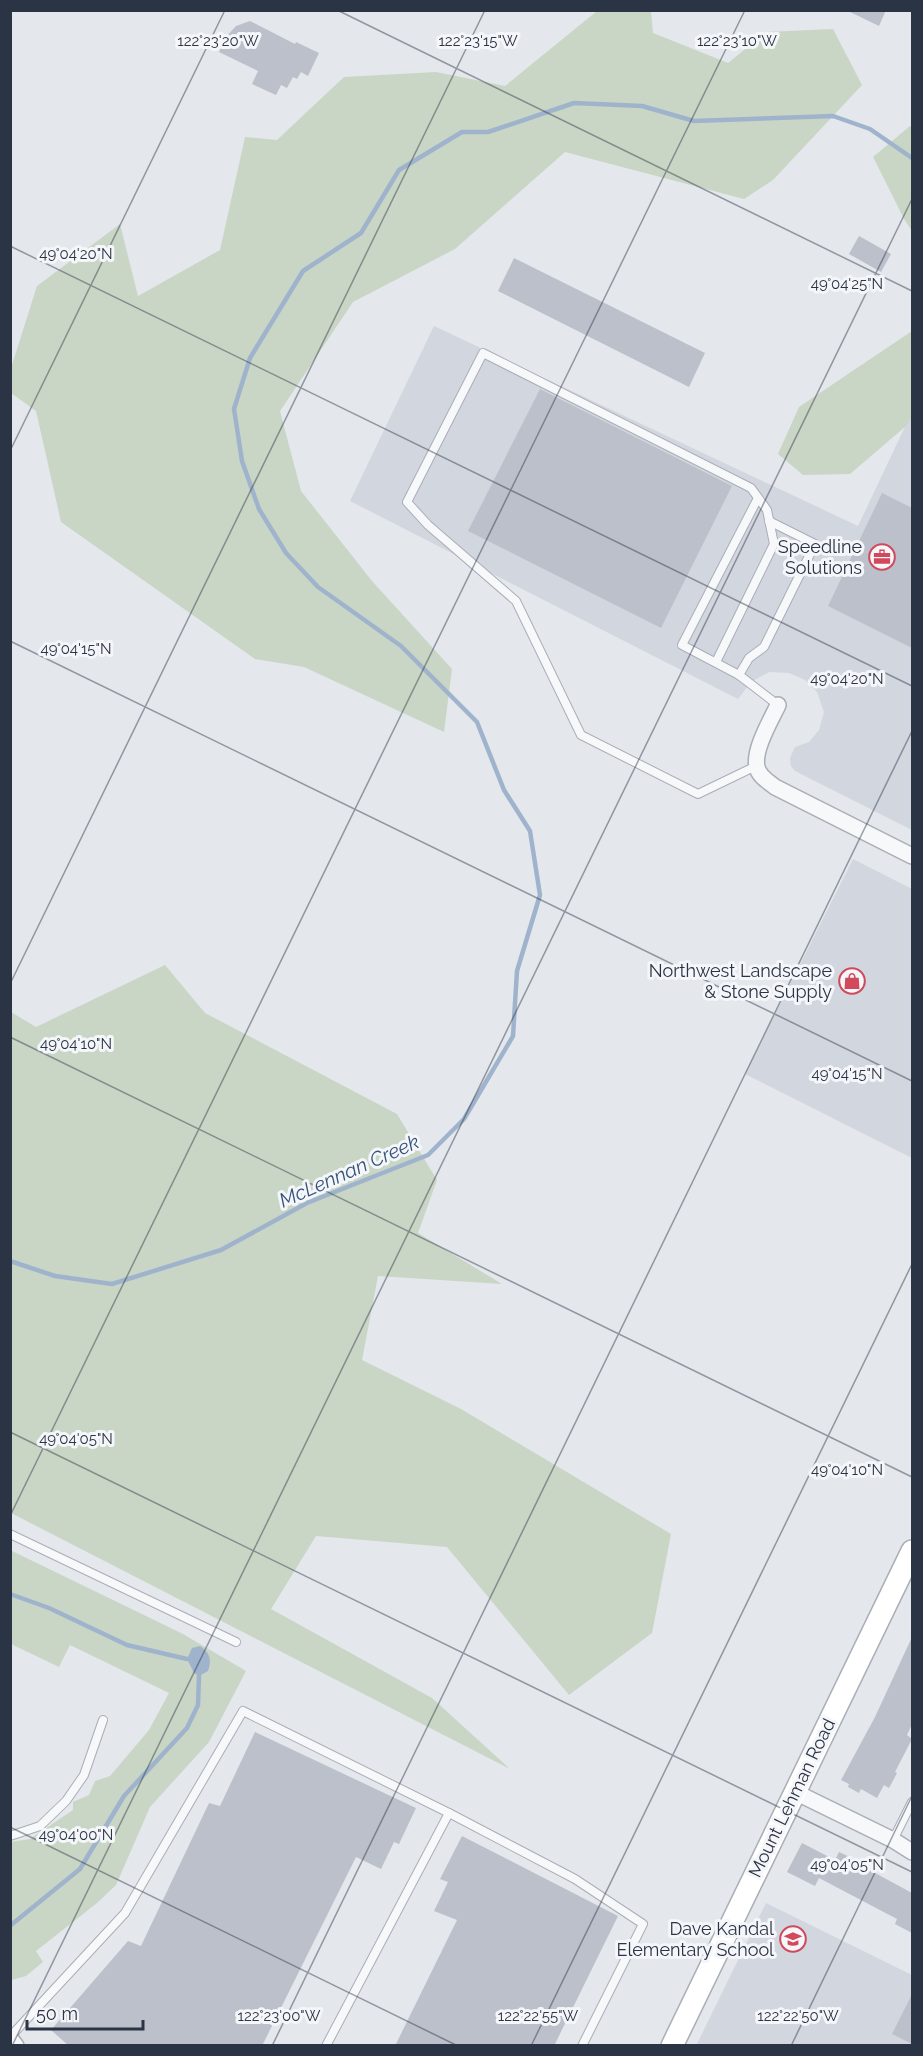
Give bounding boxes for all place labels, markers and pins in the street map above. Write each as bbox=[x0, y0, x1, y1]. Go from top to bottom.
place label: Speedline Solutions bbox=[778, 536, 862, 578]
office icon: Speedline Solutions bbox=[867, 542, 897, 572]
place label: Northwest Landscape & Stone Supply bbox=[649, 960, 832, 1002]
shop icon: Northwest Landscape & Stone Supply bbox=[837, 966, 867, 996]
place label: Dave Kandal Elementary School bbox=[616, 1918, 774, 1960]
school or university icon: Dave Kandal Elementary School bbox=[778, 1924, 808, 1954]

